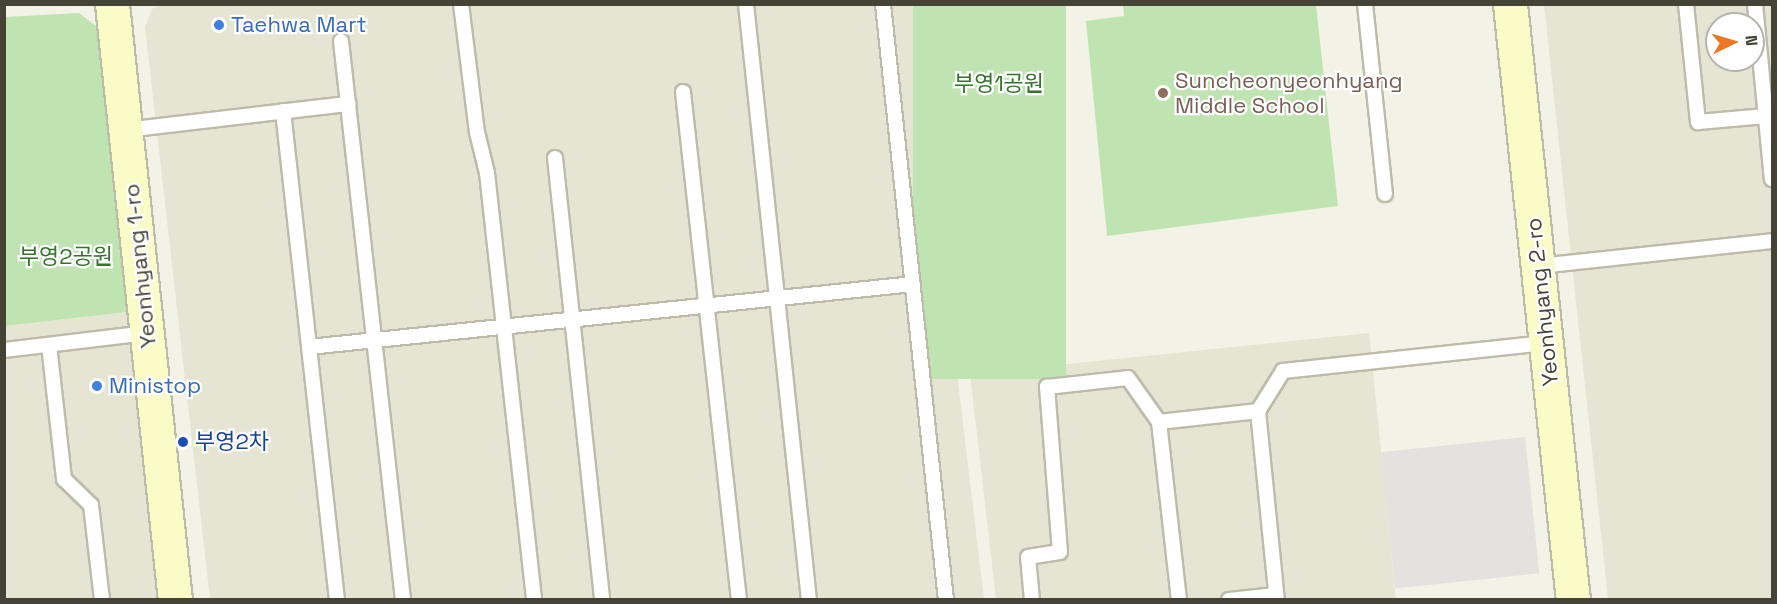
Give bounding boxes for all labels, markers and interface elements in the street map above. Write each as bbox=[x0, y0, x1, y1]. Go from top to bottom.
place label: Taehwa Mart bbox=[231, 12, 367, 38]
north arrow bbox=[1705, 12, 1765, 72]
marker: Taehwa Mart bbox=[212, 18, 226, 32]
text: N bbox=[1741, 34, 1762, 47]
place label: Suncheonyeonhyang Middle School bbox=[1175, 67, 1403, 118]
park label: 부영1공원 bbox=[954, 71, 1044, 97]
marker: Suncheonyeonhyang Middle School bbox=[1156, 86, 1170, 100]
street label: Yeonhyang 1-ro bbox=[118, 183, 162, 349]
street label: Yeonhyang 2-ro bbox=[1520, 217, 1564, 387]
park label: 부영2공원 bbox=[19, 244, 113, 270]
place label: Ministop bbox=[109, 373, 201, 399]
marker: Ministop bbox=[90, 379, 104, 393]
place label: 부영2차 bbox=[195, 429, 269, 455]
marker: 부영2차 bbox=[176, 435, 190, 449]

